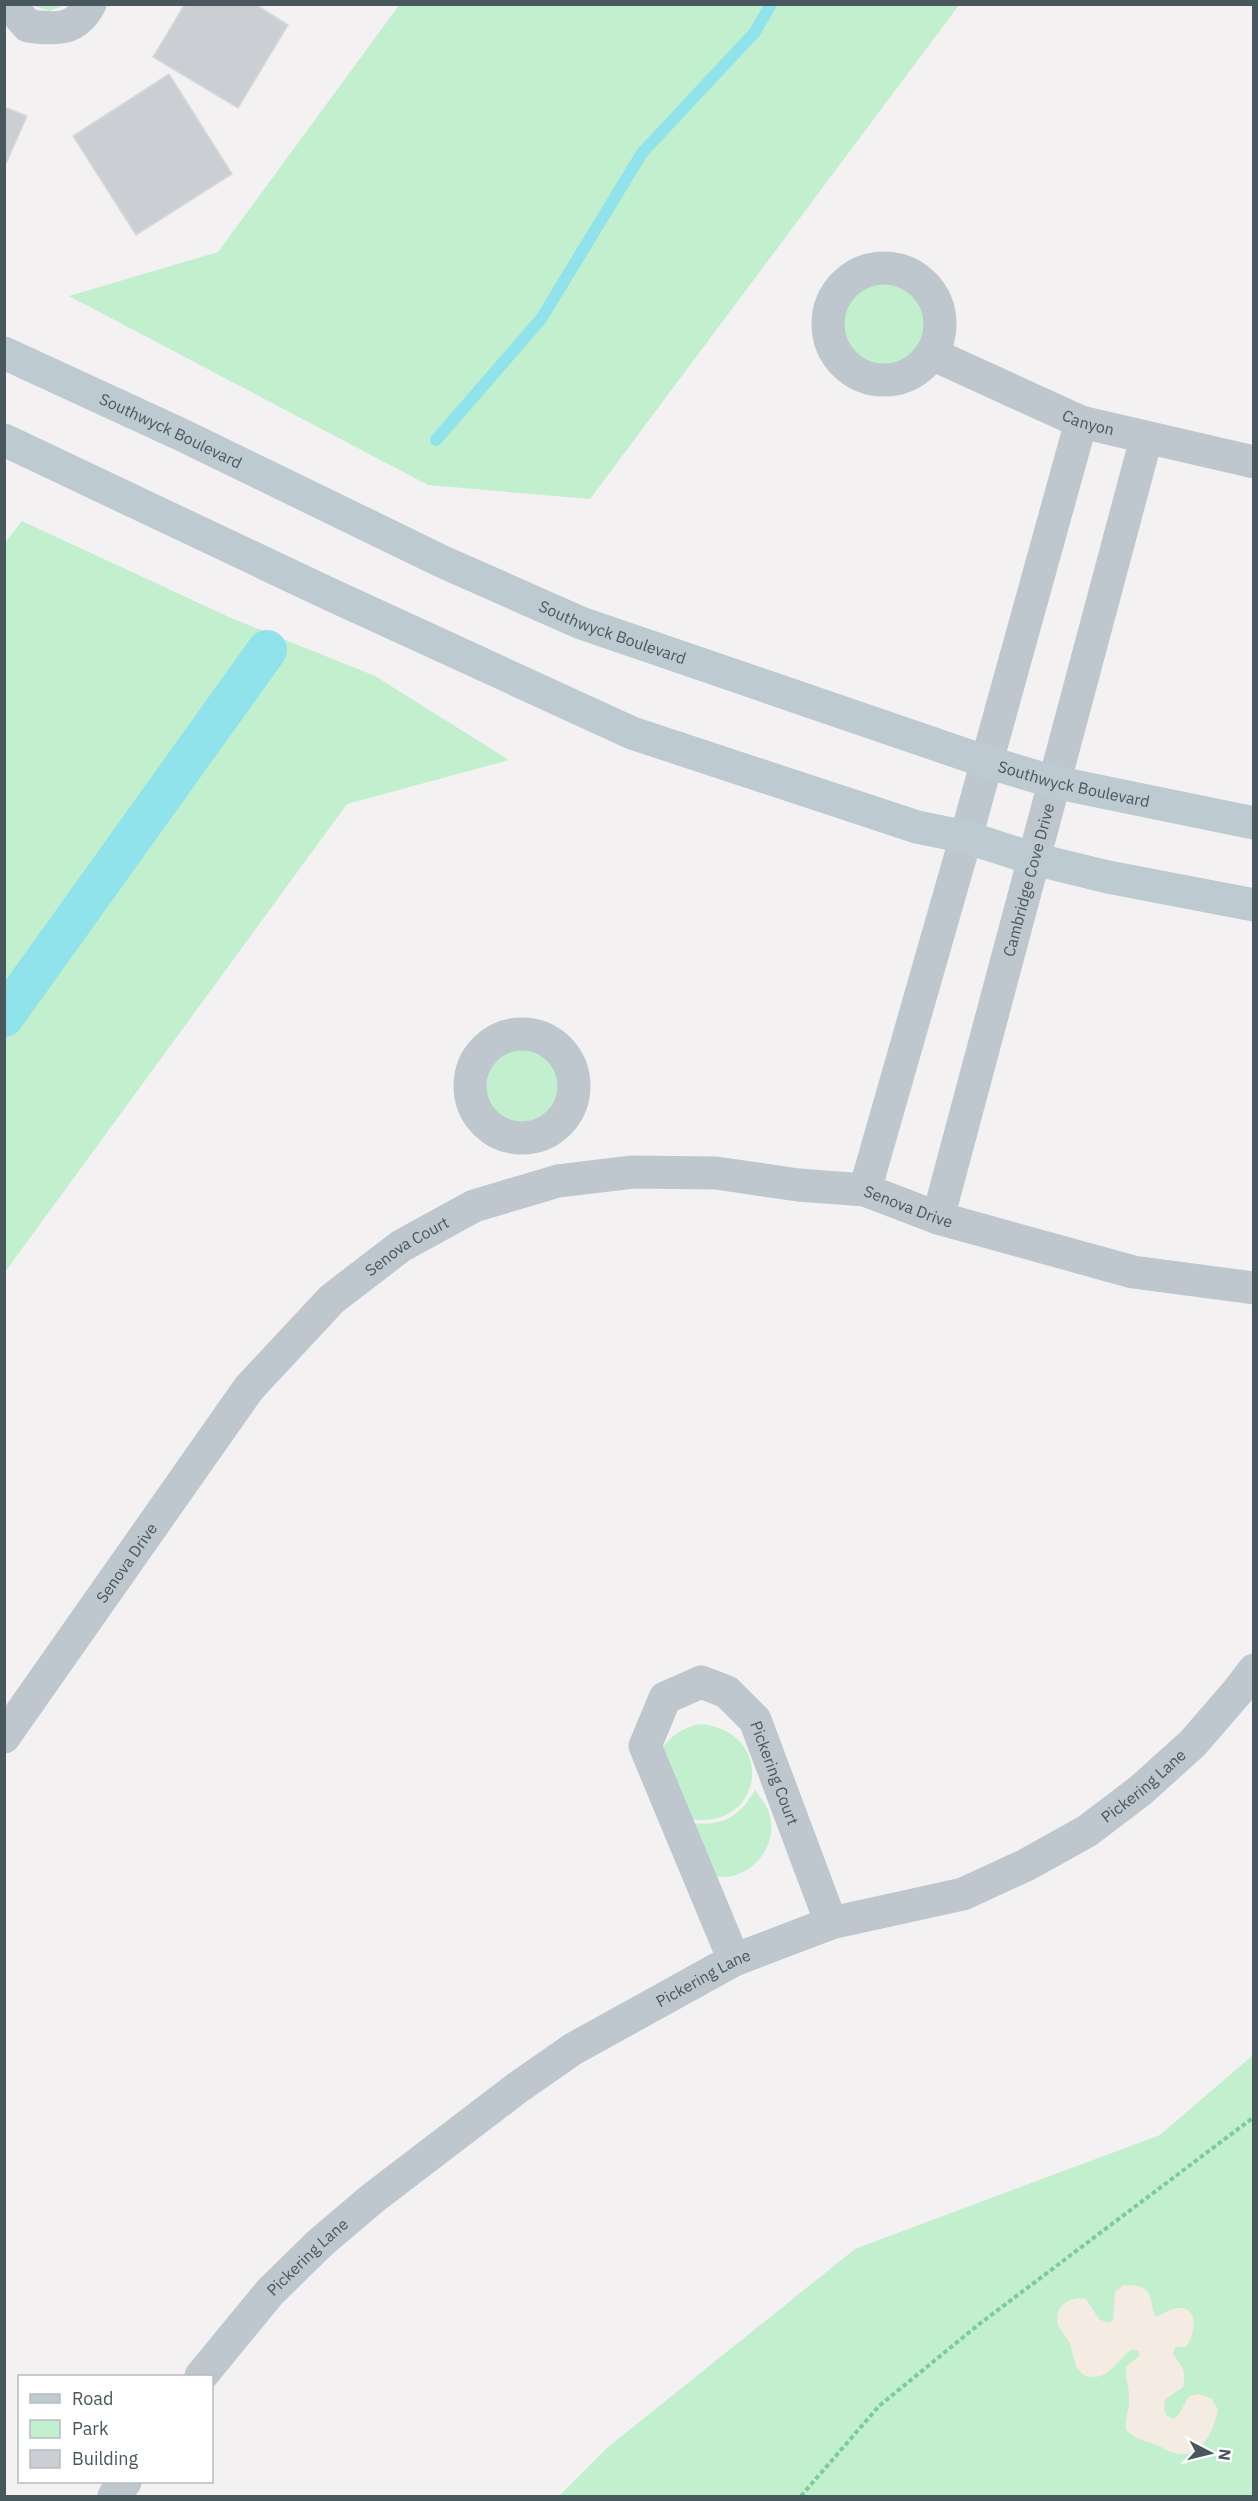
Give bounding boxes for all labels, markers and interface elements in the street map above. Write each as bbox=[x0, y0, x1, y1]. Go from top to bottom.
street label: Southwyck Boulevard bbox=[96, 388, 245, 473]
street label: Canyon bbox=[1059, 405, 1116, 439]
street label: Southwyck Boulevard bbox=[536, 596, 689, 668]
street label: Southwyck Boulevard bbox=[996, 756, 1152, 811]
street label: Cambridge Cove Drive bbox=[998, 801, 1058, 959]
street label: Senova Drive bbox=[861, 1181, 955, 1232]
street label: Senova Court bbox=[361, 1212, 452, 1280]
street label: Senova Drive bbox=[91, 1519, 161, 1607]
street label: Pickering Court bbox=[746, 1718, 803, 1828]
street label: Pickering Lane bbox=[1097, 1744, 1190, 1827]
street label: Pickering Lane bbox=[652, 1945, 753, 2011]
street label: Pickering Lane bbox=[262, 2214, 352, 2300]
legend bbox=[18, 2375, 213, 2483]
text: Road bbox=[72, 2387, 113, 2410]
text: Park bbox=[72, 2417, 109, 2440]
north arrow bbox=[1180, 2423, 1240, 2483]
text: Building bbox=[72, 2447, 139, 2470]
text: N bbox=[1214, 2448, 1236, 2462]

